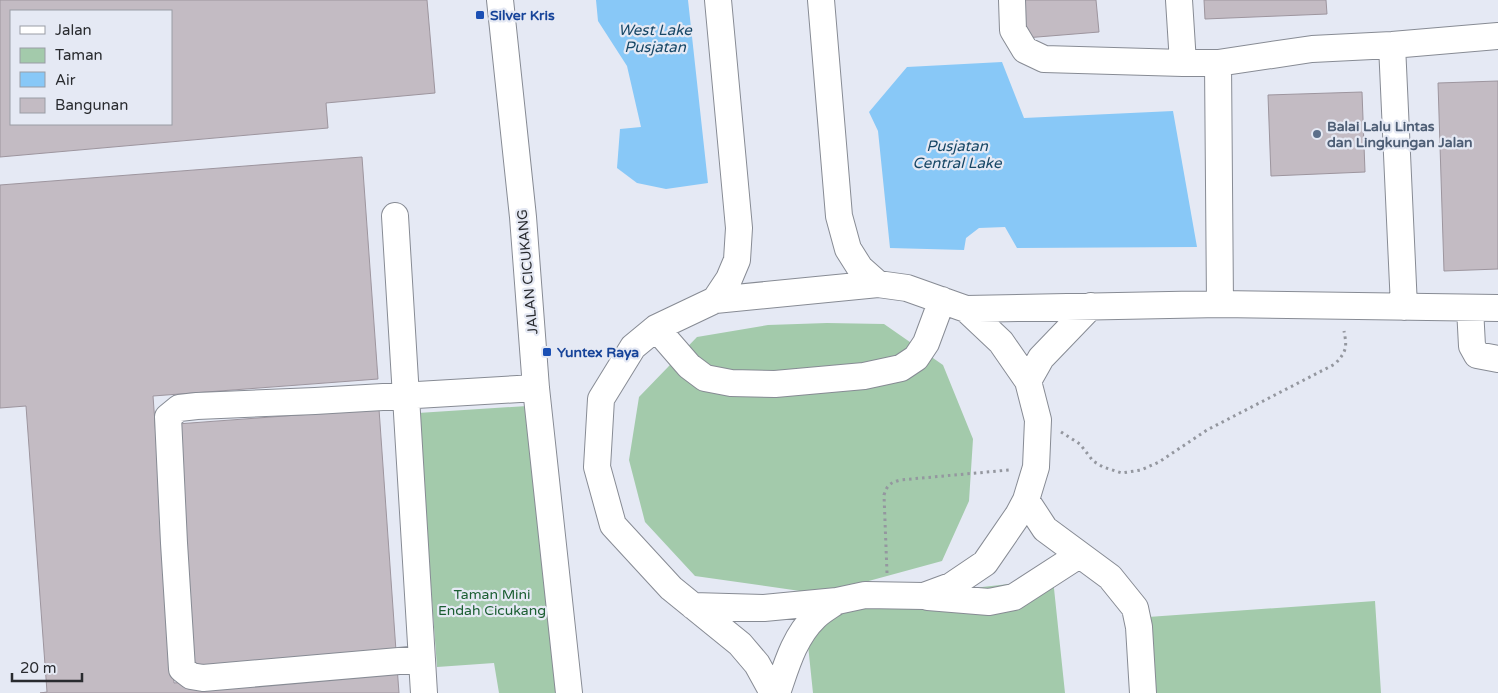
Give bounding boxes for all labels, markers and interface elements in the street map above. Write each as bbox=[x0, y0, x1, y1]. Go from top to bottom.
place label: Silver Kris bbox=[490, 7, 555, 24]
marker: Silver Kris bbox=[474, 9, 486, 21]
legend bbox=[10, 10, 172, 125]
text: Jalan bbox=[55, 21, 92, 39]
water label: West Lake Pusjatan bbox=[618, 21, 693, 56]
text: Taman bbox=[55, 46, 103, 64]
text: Air bbox=[55, 71, 76, 89]
text: Bangunan bbox=[55, 96, 128, 114]
place label: Balai Lalu Lintas dan Lingkungan Jalan bbox=[1327, 118, 1473, 151]
marker: Balai Lalu Lintas dan Lingkungan Jalan bbox=[1311, 128, 1323, 140]
water label: Pusjatan Central Lake bbox=[913, 137, 1003, 172]
street label: JALAN CICUKANG bbox=[514, 209, 541, 335]
place label: Yuntex Raya bbox=[557, 344, 639, 361]
marker: Yuntex Raya bbox=[541, 346, 553, 358]
park label: Taman Mini Endah Cicukang bbox=[438, 586, 546, 619]
scale bar bbox=[12, 650, 82, 682]
text: 20 m bbox=[20, 659, 57, 677]

